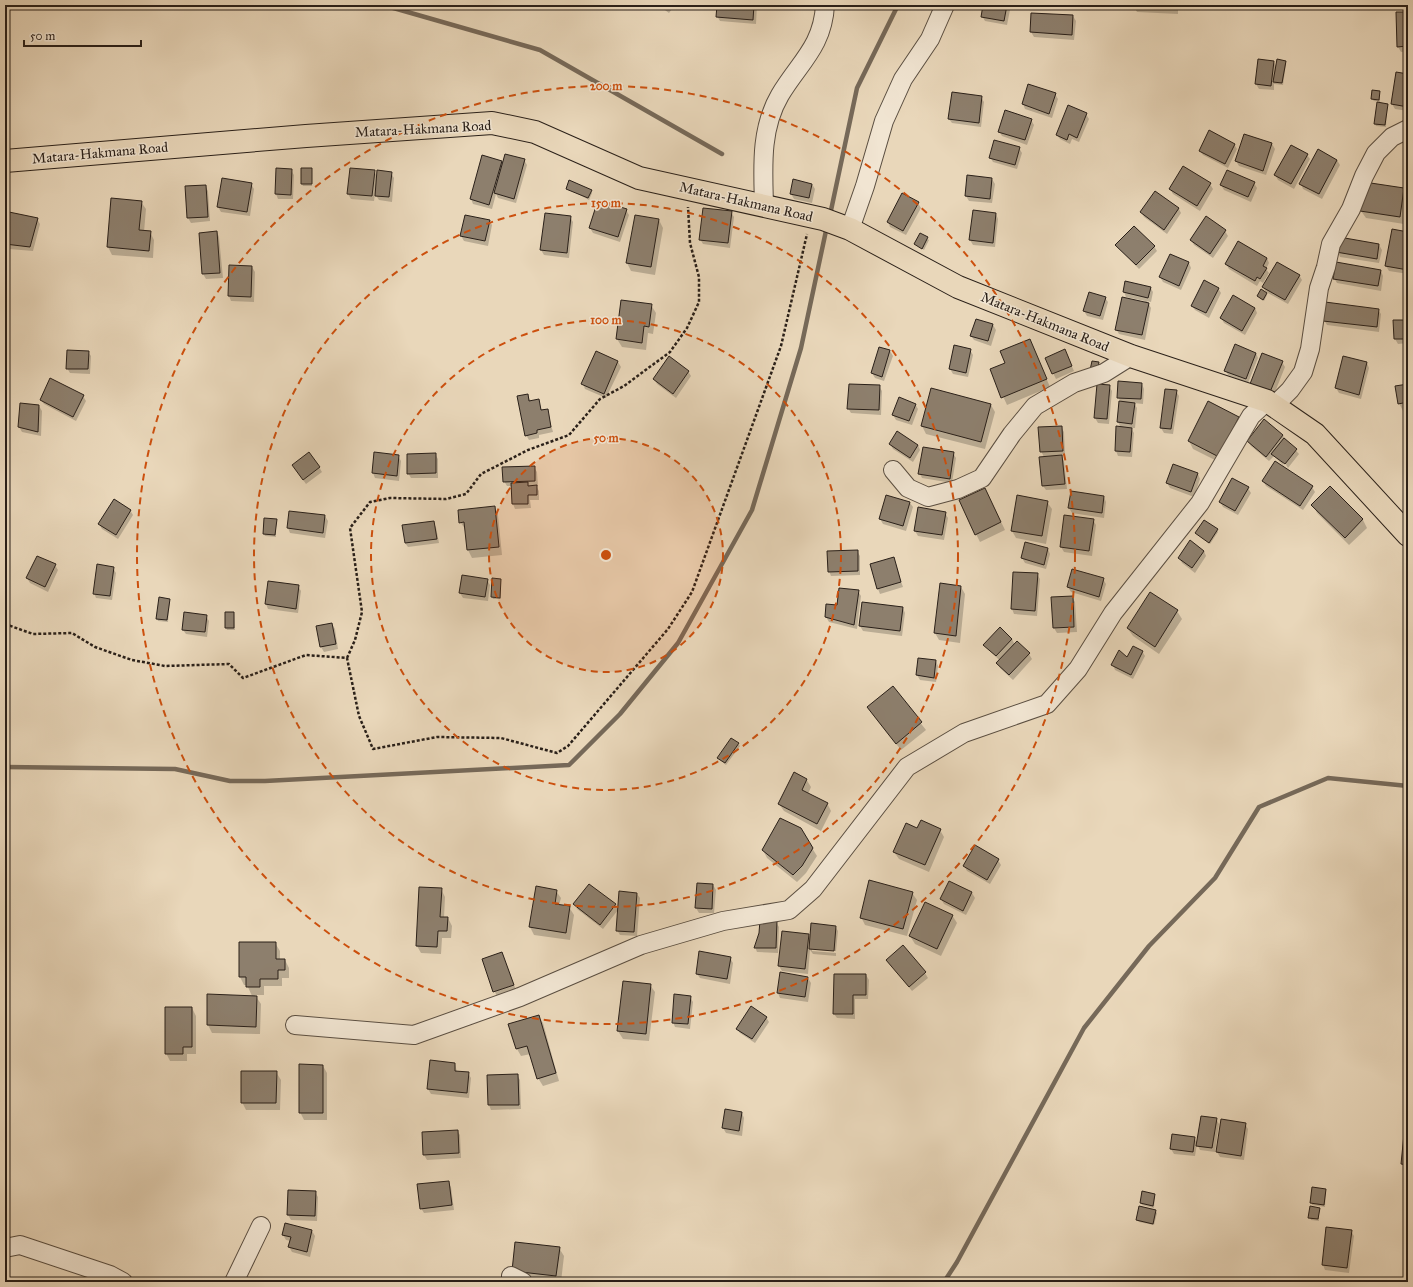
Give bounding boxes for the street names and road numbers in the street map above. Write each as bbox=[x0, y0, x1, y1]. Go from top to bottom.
street label: Matara-Hakmana Road bbox=[354, 117, 492, 141]
street label: Matara-Hakmana Road bbox=[31, 139, 169, 167]
street label: Matara-Hakmana Road bbox=[678, 178, 814, 226]
street label: Matara-Hakmana Road bbox=[978, 289, 1112, 355]

